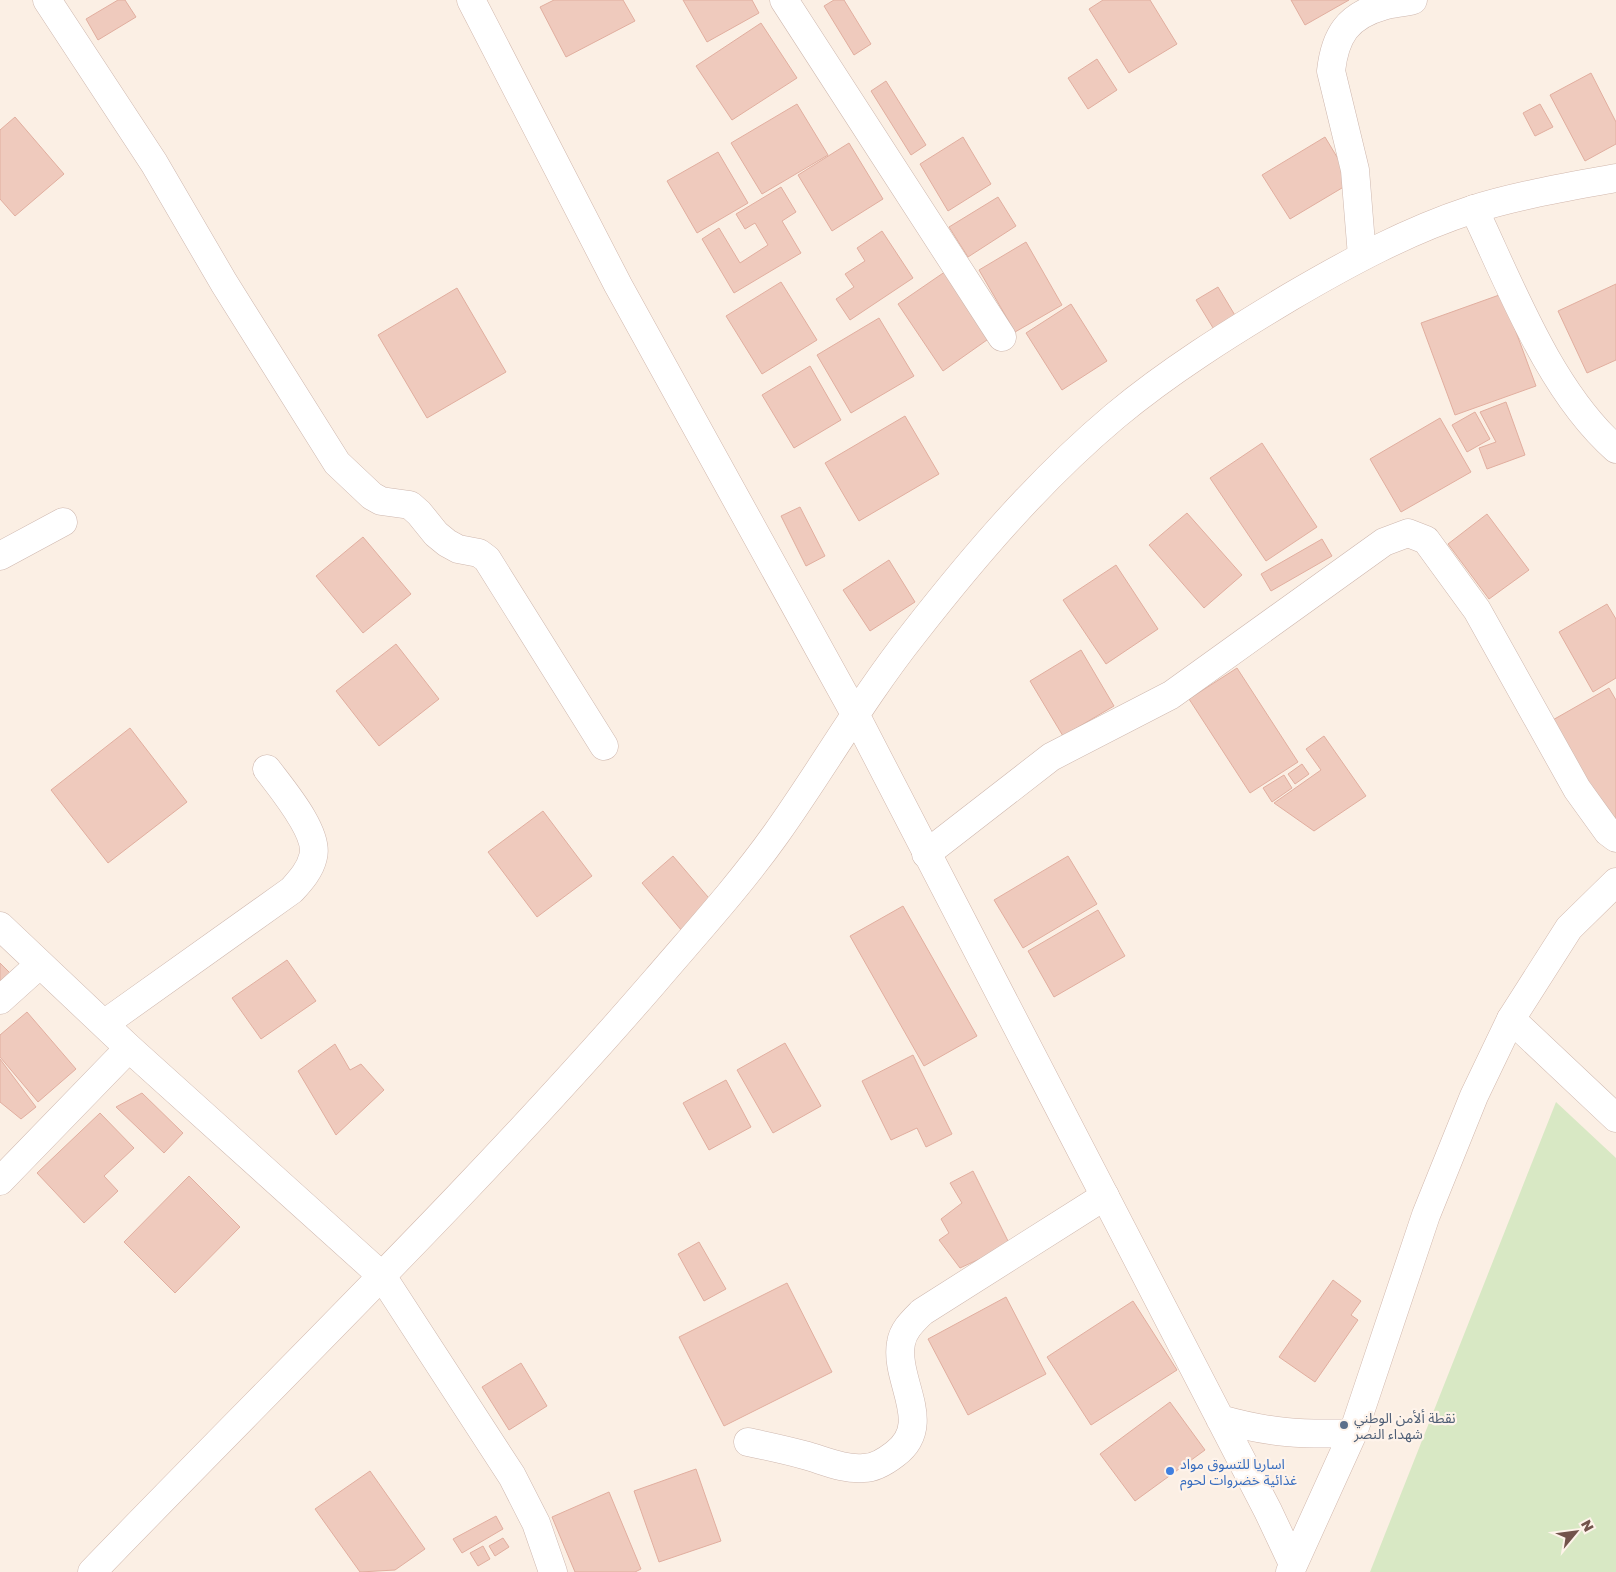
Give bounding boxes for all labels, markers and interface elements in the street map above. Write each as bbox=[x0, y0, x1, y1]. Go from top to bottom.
place label: نقطة ألأمن الوطني شهداء النصر bbox=[1353, 1409, 1456, 1443]
marker: نقطة ألأمن الوطني شهداء النصر bbox=[1338, 1419, 1350, 1431]
place label: اساريا للتسوق مواد غذائية خضروات لحوم bbox=[1180, 1455, 1297, 1491]
marker: اساريا للتسوق مواد غذائية خضروات لحوم bbox=[1164, 1465, 1176, 1477]
north arrow bbox=[1551, 1507, 1601, 1557]
text: N bbox=[1578, 1517, 1598, 1534]

